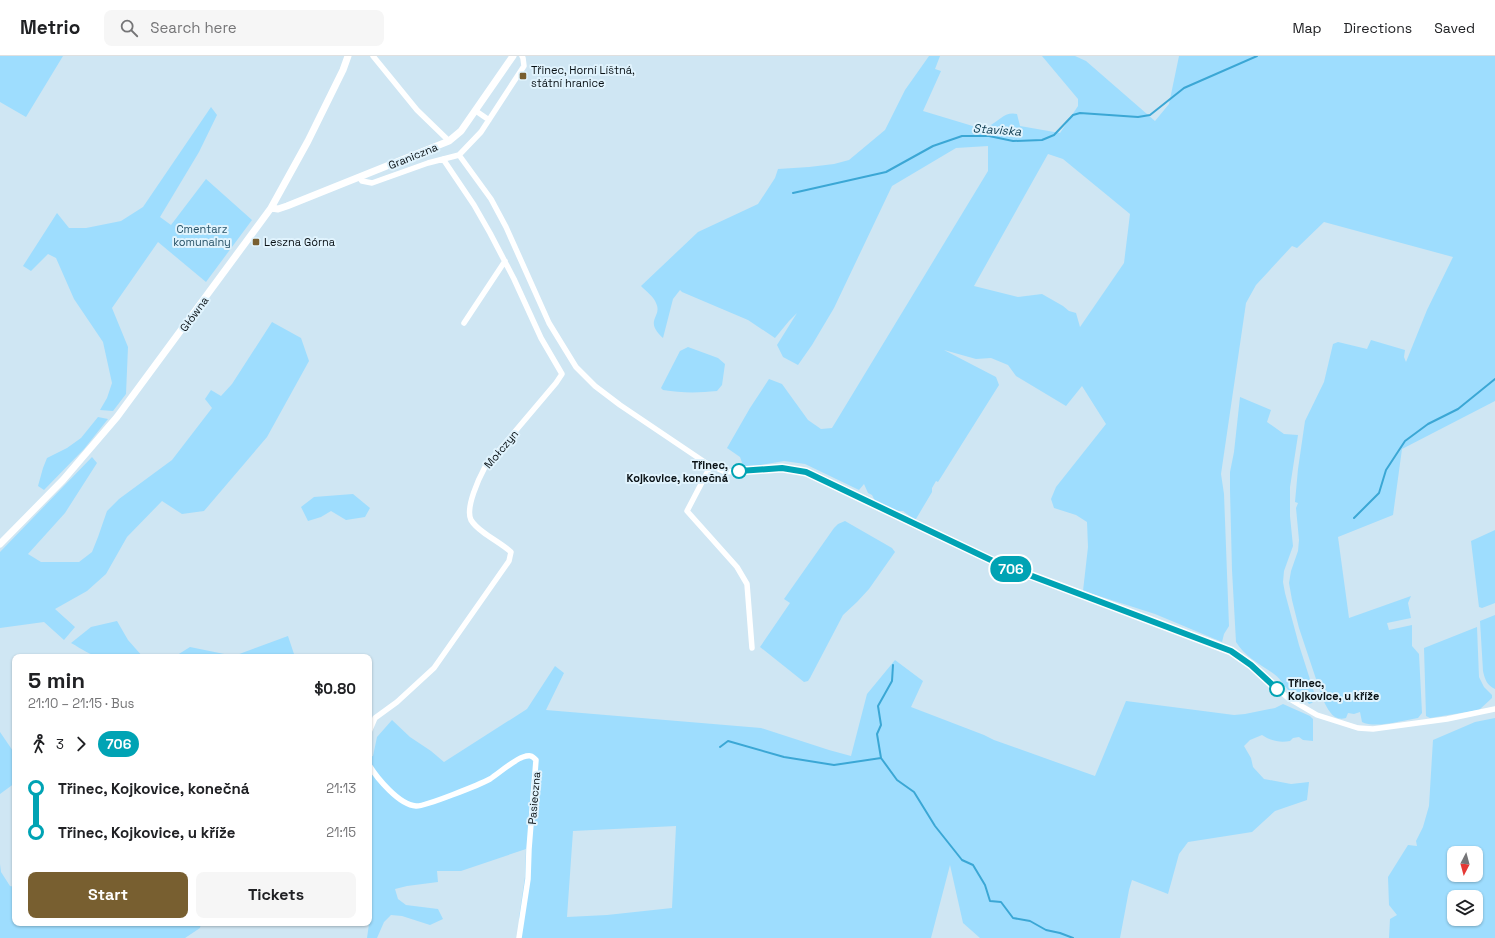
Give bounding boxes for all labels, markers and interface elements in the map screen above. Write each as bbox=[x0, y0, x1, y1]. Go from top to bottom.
search box bbox=[104, 10, 384, 46]
text: Metrio bbox=[20, 15, 80, 40]
icon: search bbox=[118, 17, 140, 39]
text: Search here bbox=[150, 18, 237, 37]
text: Map bbox=[1292, 19, 1322, 37]
text: Directions bbox=[1344, 19, 1412, 37]
text: Saved bbox=[1434, 19, 1475, 37]
place label: Třinec, Horní Líštná, státní hranice bbox=[531, 63, 635, 90]
marker: Třinec, Horní Líštná, státní hranice bbox=[518, 71, 528, 81]
water label: Staviska bbox=[972, 120, 1022, 140]
street label: Graniczna bbox=[386, 139, 440, 172]
park label: Cmentarz komunalny bbox=[173, 222, 231, 249]
place label: Leszna Górna bbox=[264, 235, 336, 249]
marker: Leszna Górna bbox=[251, 237, 261, 247]
street label: Główna bbox=[177, 293, 212, 334]
street label: Mołczyn bbox=[481, 427, 521, 471]
place label: Třinec, Kojkovice, konečná bbox=[626, 458, 729, 485]
marker: Třinec, Kojkovice, konečná bbox=[731, 463, 747, 479]
line badge: 706 bbox=[988, 556, 1034, 582]
text: 706 bbox=[998, 560, 1024, 578]
text: 5 min bbox=[28, 666, 85, 694]
place label: Třinec, Kojkovice, u kříže bbox=[1288, 676, 1379, 703]
text: $0.80 bbox=[314, 679, 356, 698]
marker: Třinec, Kojkovice, u kříže bbox=[1269, 681, 1285, 697]
text: 21:10 – 21:15 · Bus bbox=[28, 695, 134, 712]
icon: walk bbox=[28, 733, 50, 755]
icon: forward bbox=[70, 733, 92, 755]
text: 706 bbox=[106, 735, 131, 753]
text: 3 bbox=[56, 736, 64, 753]
street label: Pasieczna bbox=[525, 770, 543, 825]
text: Třinec, Kojkovice, konečná bbox=[58, 779, 249, 798]
text: 21:13 bbox=[326, 780, 356, 797]
text: Třinec, Kojkovice, u kříže bbox=[58, 823, 235, 842]
text: 21:15 bbox=[326, 824, 356, 841]
north arrow bbox=[1447, 846, 1483, 882]
map controls bbox=[1447, 846, 1483, 926]
button: Start bbox=[28, 872, 188, 918]
button: Tickets bbox=[196, 872, 356, 918]
button: layers bbox=[1447, 890, 1483, 926]

